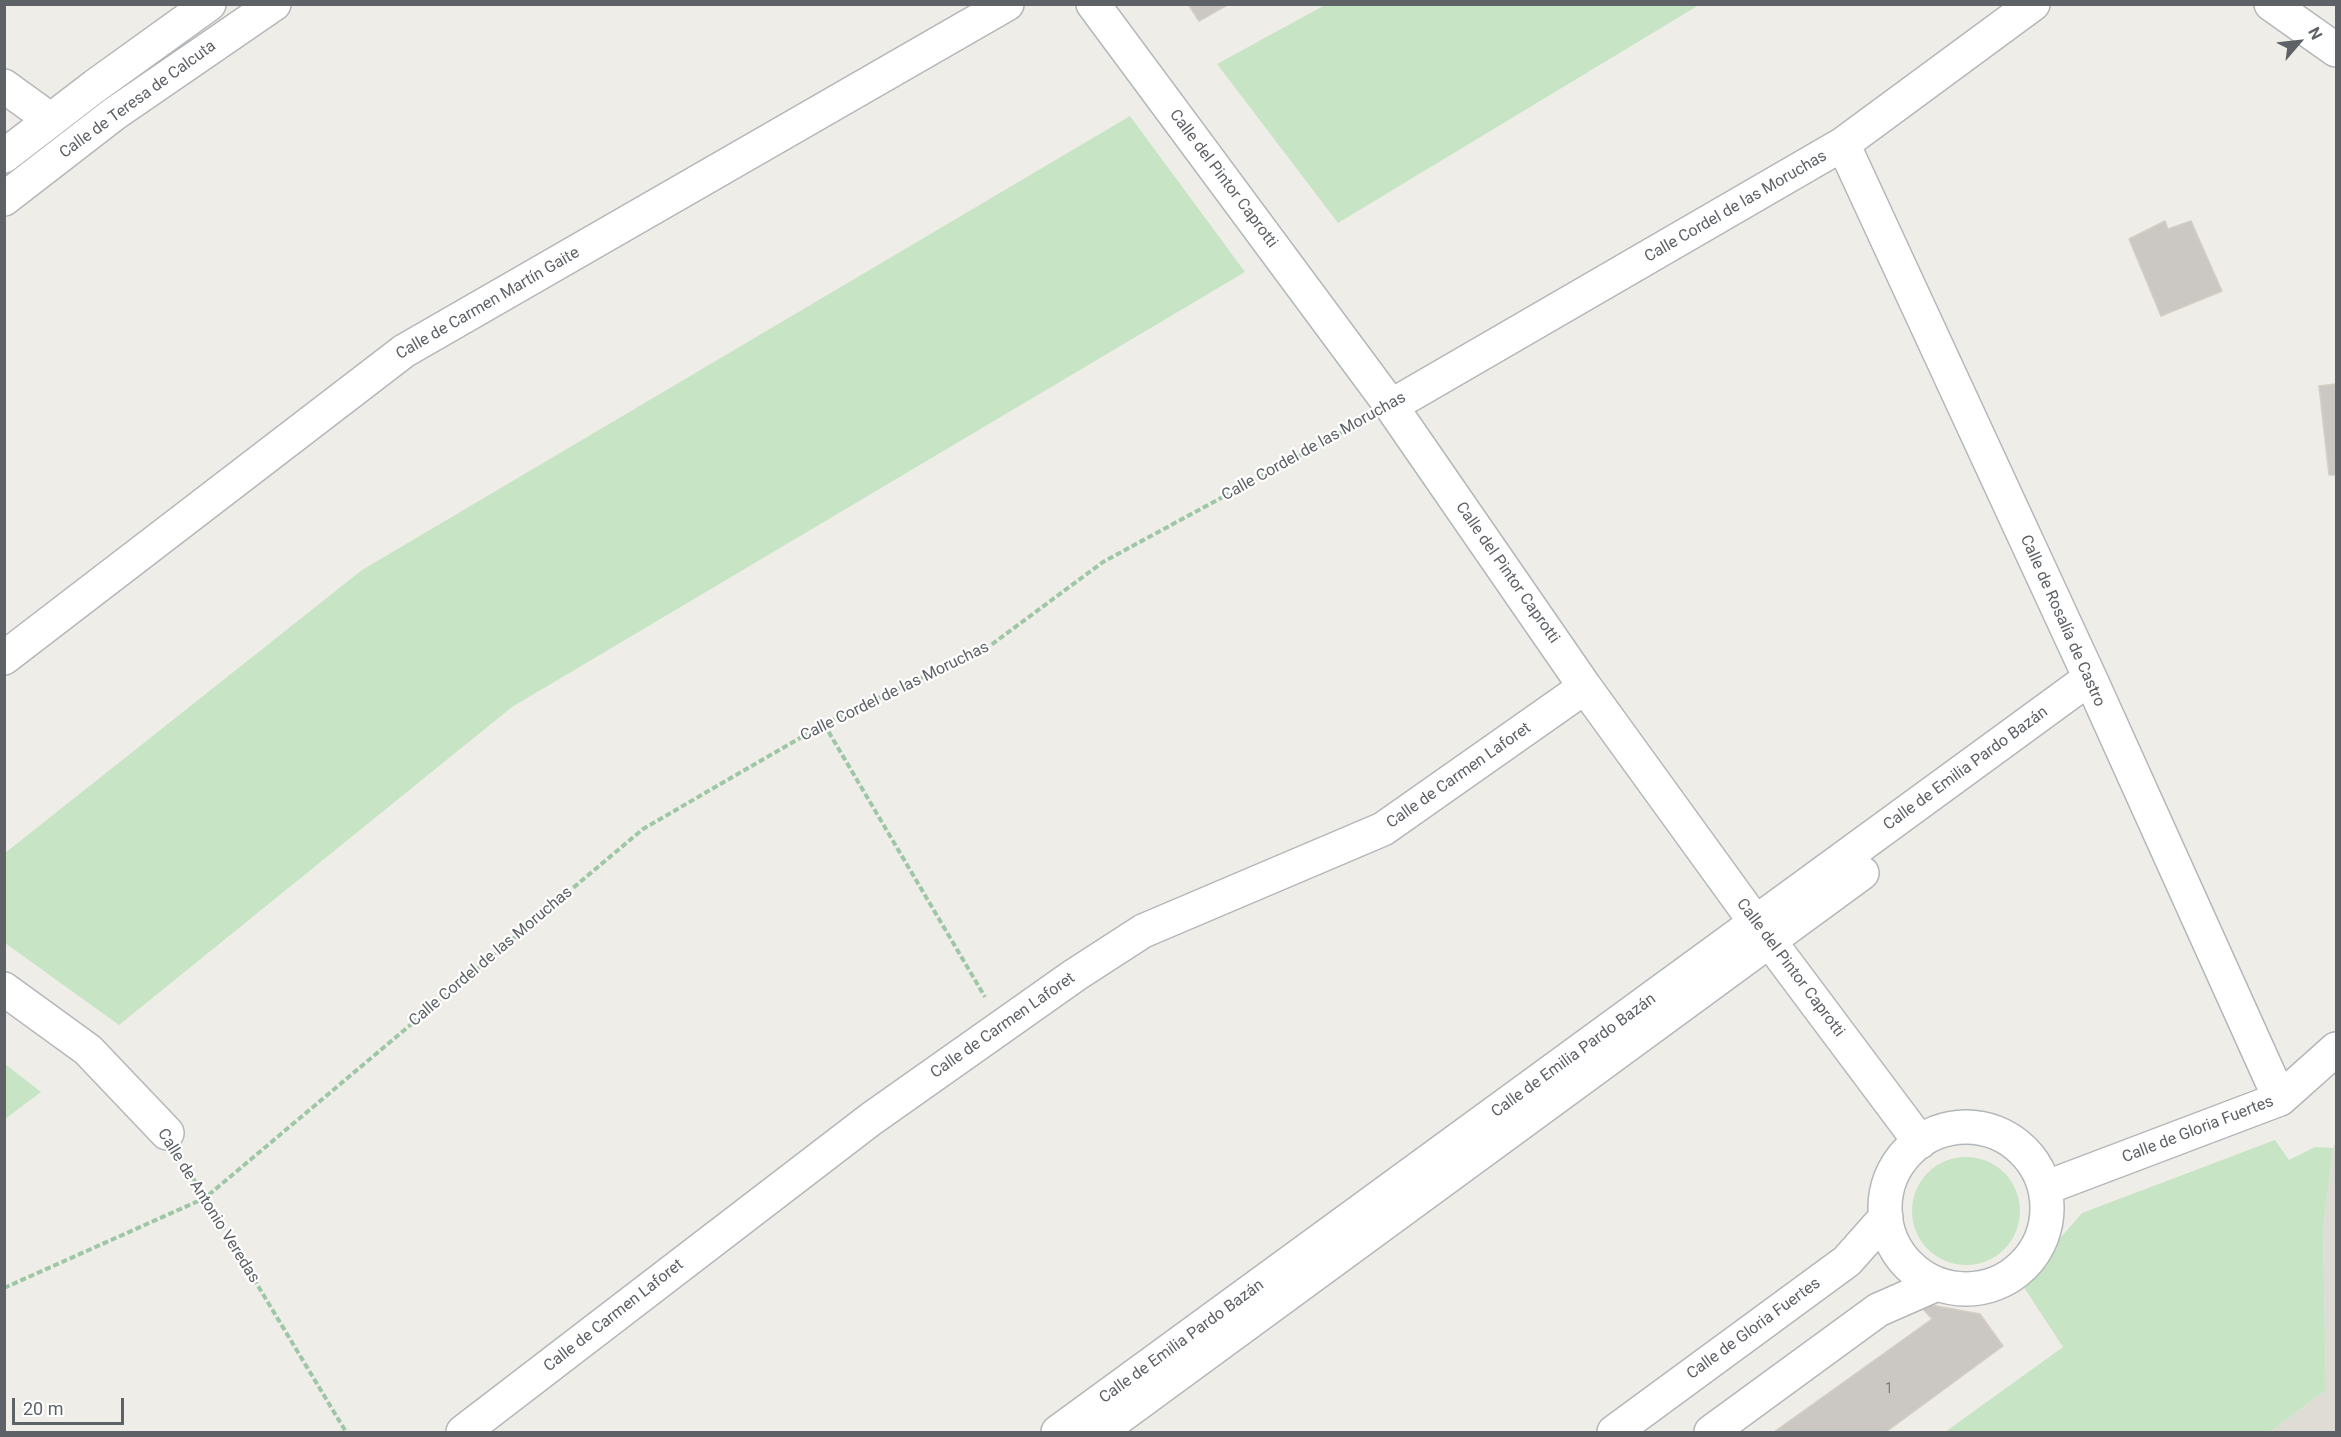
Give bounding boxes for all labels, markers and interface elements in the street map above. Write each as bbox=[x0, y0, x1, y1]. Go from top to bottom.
north arrow bbox=[2269, 12, 2329, 72]
text: N bbox=[2304, 24, 2326, 43]
street label: Calle de Teresa de Calcuta bbox=[56, 37, 220, 163]
street label: Calle del Pintor Caprotti bbox=[1165, 106, 1281, 252]
street label: Calle Cordel de las Moruchas bbox=[1641, 147, 1831, 267]
street label: Calle de Carmen Martín Gaite bbox=[393, 244, 583, 364]
street label: Calle Cordel de las Moruchas bbox=[1219, 388, 1409, 506]
street label: Calle del Pintor Caprotti bbox=[1451, 499, 1563, 647]
street label: Calle de Rosalía de Castro bbox=[2015, 532, 2109, 710]
street label: Calle Cordel de las Moruchas bbox=[798, 638, 992, 746]
street label: Calle de Emilia Pardo Bazán bbox=[1880, 703, 2052, 835]
street label: Calle de Carmen Laforet bbox=[1383, 719, 1535, 833]
street label: Calle Cordel de las Moruchas bbox=[405, 883, 577, 1031]
street label: Calle del Pintor Caprotti bbox=[1732, 895, 1848, 1041]
street label: Calle de Carmen Laforet bbox=[927, 969, 1079, 1083]
street label: Calle de Emilia Pardo Bazán bbox=[1488, 990, 1660, 1122]
street label: Calle de Gloria Fuertes bbox=[2120, 1092, 2276, 1168]
street label: Calle de Antonio Veredas bbox=[153, 1125, 263, 1287]
street label: Calle de Carmen Laforet bbox=[540, 1256, 688, 1376]
street label: Calle de Gloria Fuertes bbox=[1683, 1274, 1825, 1384]
street label: Calle de Emilia Pardo Bazán bbox=[1096, 1276, 1268, 1408]
house number: 1 bbox=[1885, 1381, 1893, 1397]
scale bar bbox=[15, 1386, 128, 1424]
text: 20 m bbox=[23, 1398, 63, 1419]

